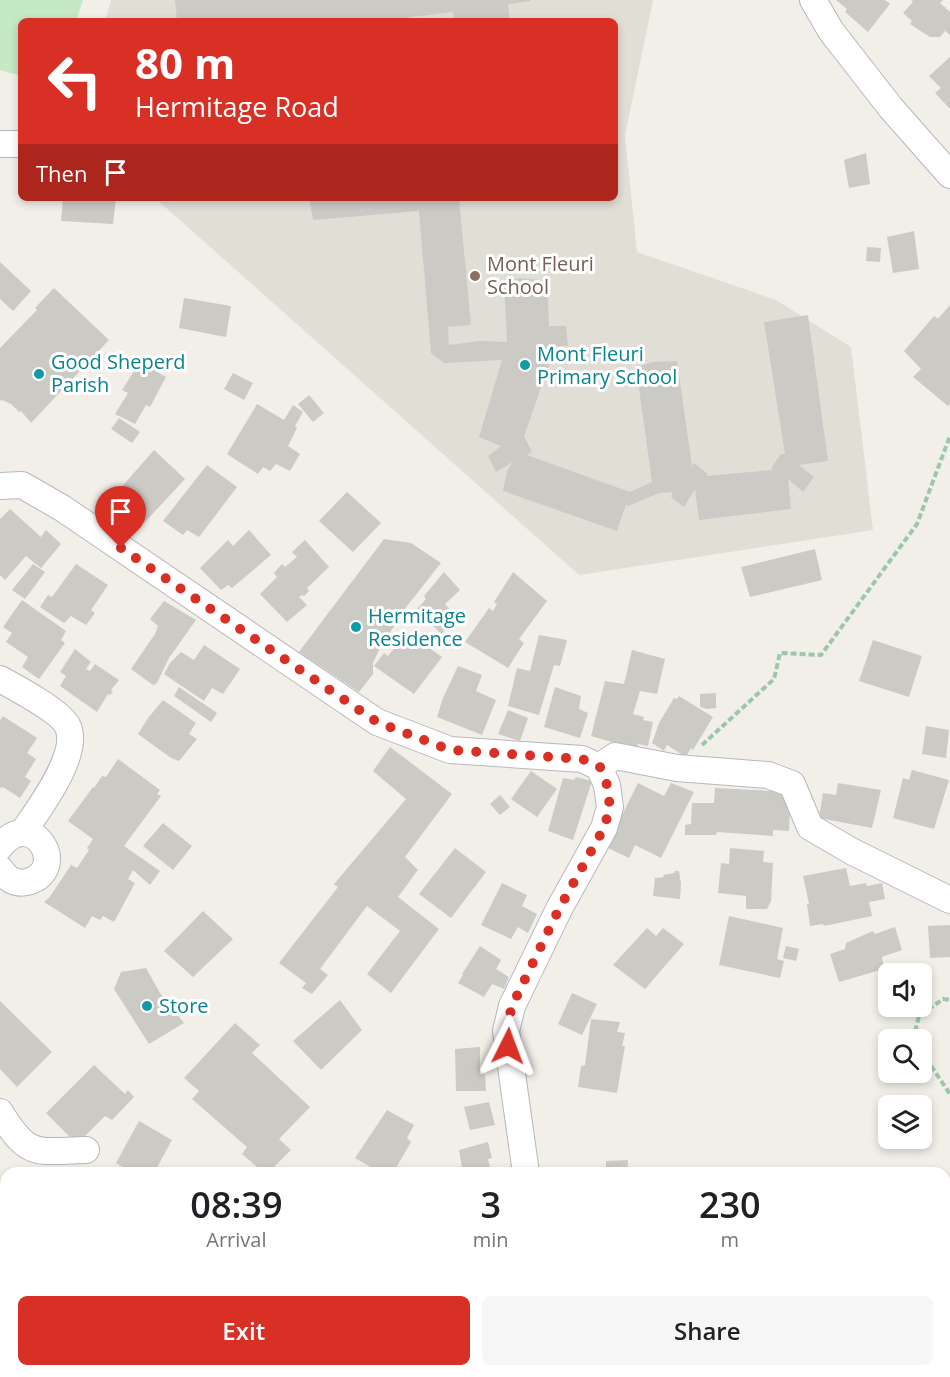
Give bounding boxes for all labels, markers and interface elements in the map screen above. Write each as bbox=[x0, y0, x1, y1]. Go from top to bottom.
text: 80 m bbox=[135, 34, 235, 91]
icon: left bbox=[36, 42, 114, 120]
text: Hermitage Road bbox=[135, 88, 339, 125]
icon: arrive bbox=[99, 156, 132, 189]
text: Then bbox=[36, 158, 87, 188]
place label: Mont Fleuri School bbox=[487, 250, 594, 300]
marker: Mont Fleuri School bbox=[468, 269, 482, 283]
place label: Mont Fleuri Primary School bbox=[537, 340, 677, 390]
place label: Good Sheperd Parish bbox=[51, 348, 185, 398]
marker: Mont Fleuri Primary School bbox=[518, 358, 532, 372]
marker: Good Sheperd Parish bbox=[32, 367, 46, 381]
pin bbox=[95, 486, 146, 548]
icon: arrive bbox=[104, 495, 137, 528]
place label: Hermitage Residence bbox=[368, 602, 466, 652]
marker: Hermitage Residence bbox=[349, 620, 363, 634]
map controls bbox=[878, 963, 932, 1149]
button: sound bbox=[878, 963, 932, 1017]
place label: Store bbox=[159, 992, 209, 1019]
marker: Store bbox=[140, 999, 154, 1013]
position arrow bbox=[476, 1014, 540, 1078]
button: search bbox=[878, 1029, 932, 1083]
button: layers bbox=[878, 1095, 932, 1149]
text: 08:39 bbox=[190, 1180, 283, 1229]
text: 3 bbox=[480, 1180, 501, 1229]
text: 230 bbox=[699, 1180, 761, 1229]
text: Arrival bbox=[206, 1226, 267, 1253]
text: min bbox=[473, 1226, 509, 1253]
text: m bbox=[721, 1226, 739, 1253]
button: Exit bbox=[18, 1296, 470, 1365]
button: Share bbox=[482, 1296, 933, 1365]

